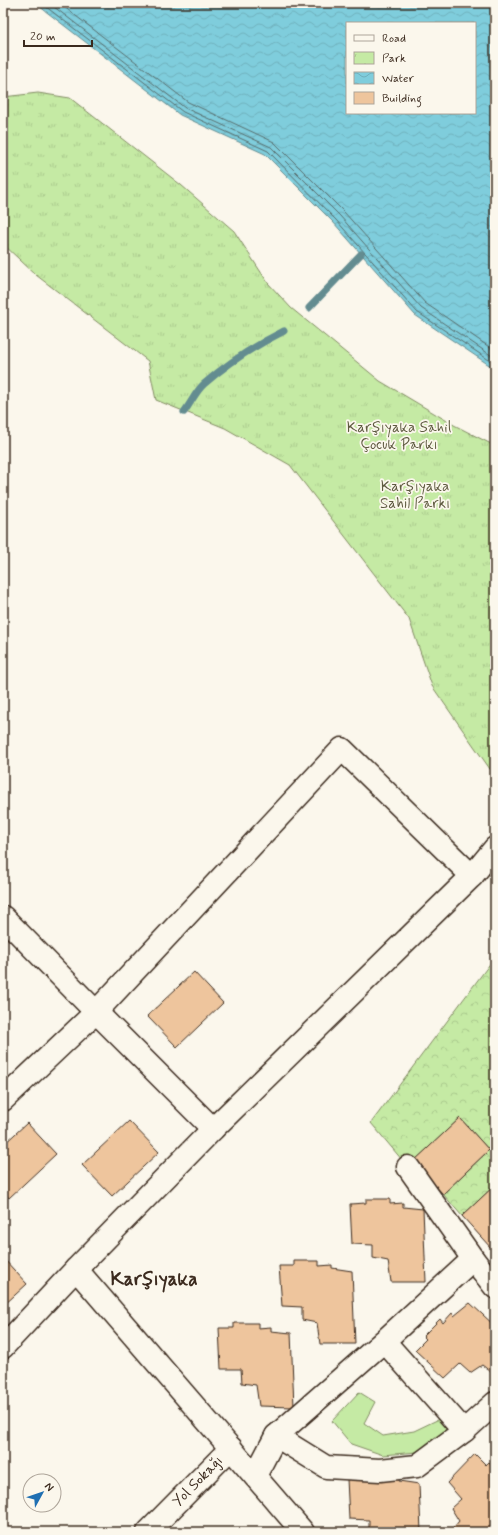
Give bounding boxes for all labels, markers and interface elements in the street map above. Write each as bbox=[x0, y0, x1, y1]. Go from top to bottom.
scale bar bbox=[24, 22, 92, 48]
legend bbox=[346, 22, 476, 114]
text: 20 m bbox=[30, 29, 56, 45]
text: Road bbox=[382, 31, 406, 47]
text: Park bbox=[382, 51, 406, 67]
text: Water bbox=[382, 71, 414, 87]
text: Building bbox=[382, 91, 422, 108]
park label: Karşıyaka Sahil Çocuk Parkı bbox=[347, 418, 452, 455]
park label: Karşıyaka Sahil Parkı bbox=[380, 477, 450, 514]
district label: Karşıyaka bbox=[110, 1267, 198, 1293]
street label: Yol Sokağı bbox=[168, 1451, 228, 1512]
north arrow bbox=[22, 1473, 62, 1513]
text: N bbox=[41, 1480, 57, 1495]

